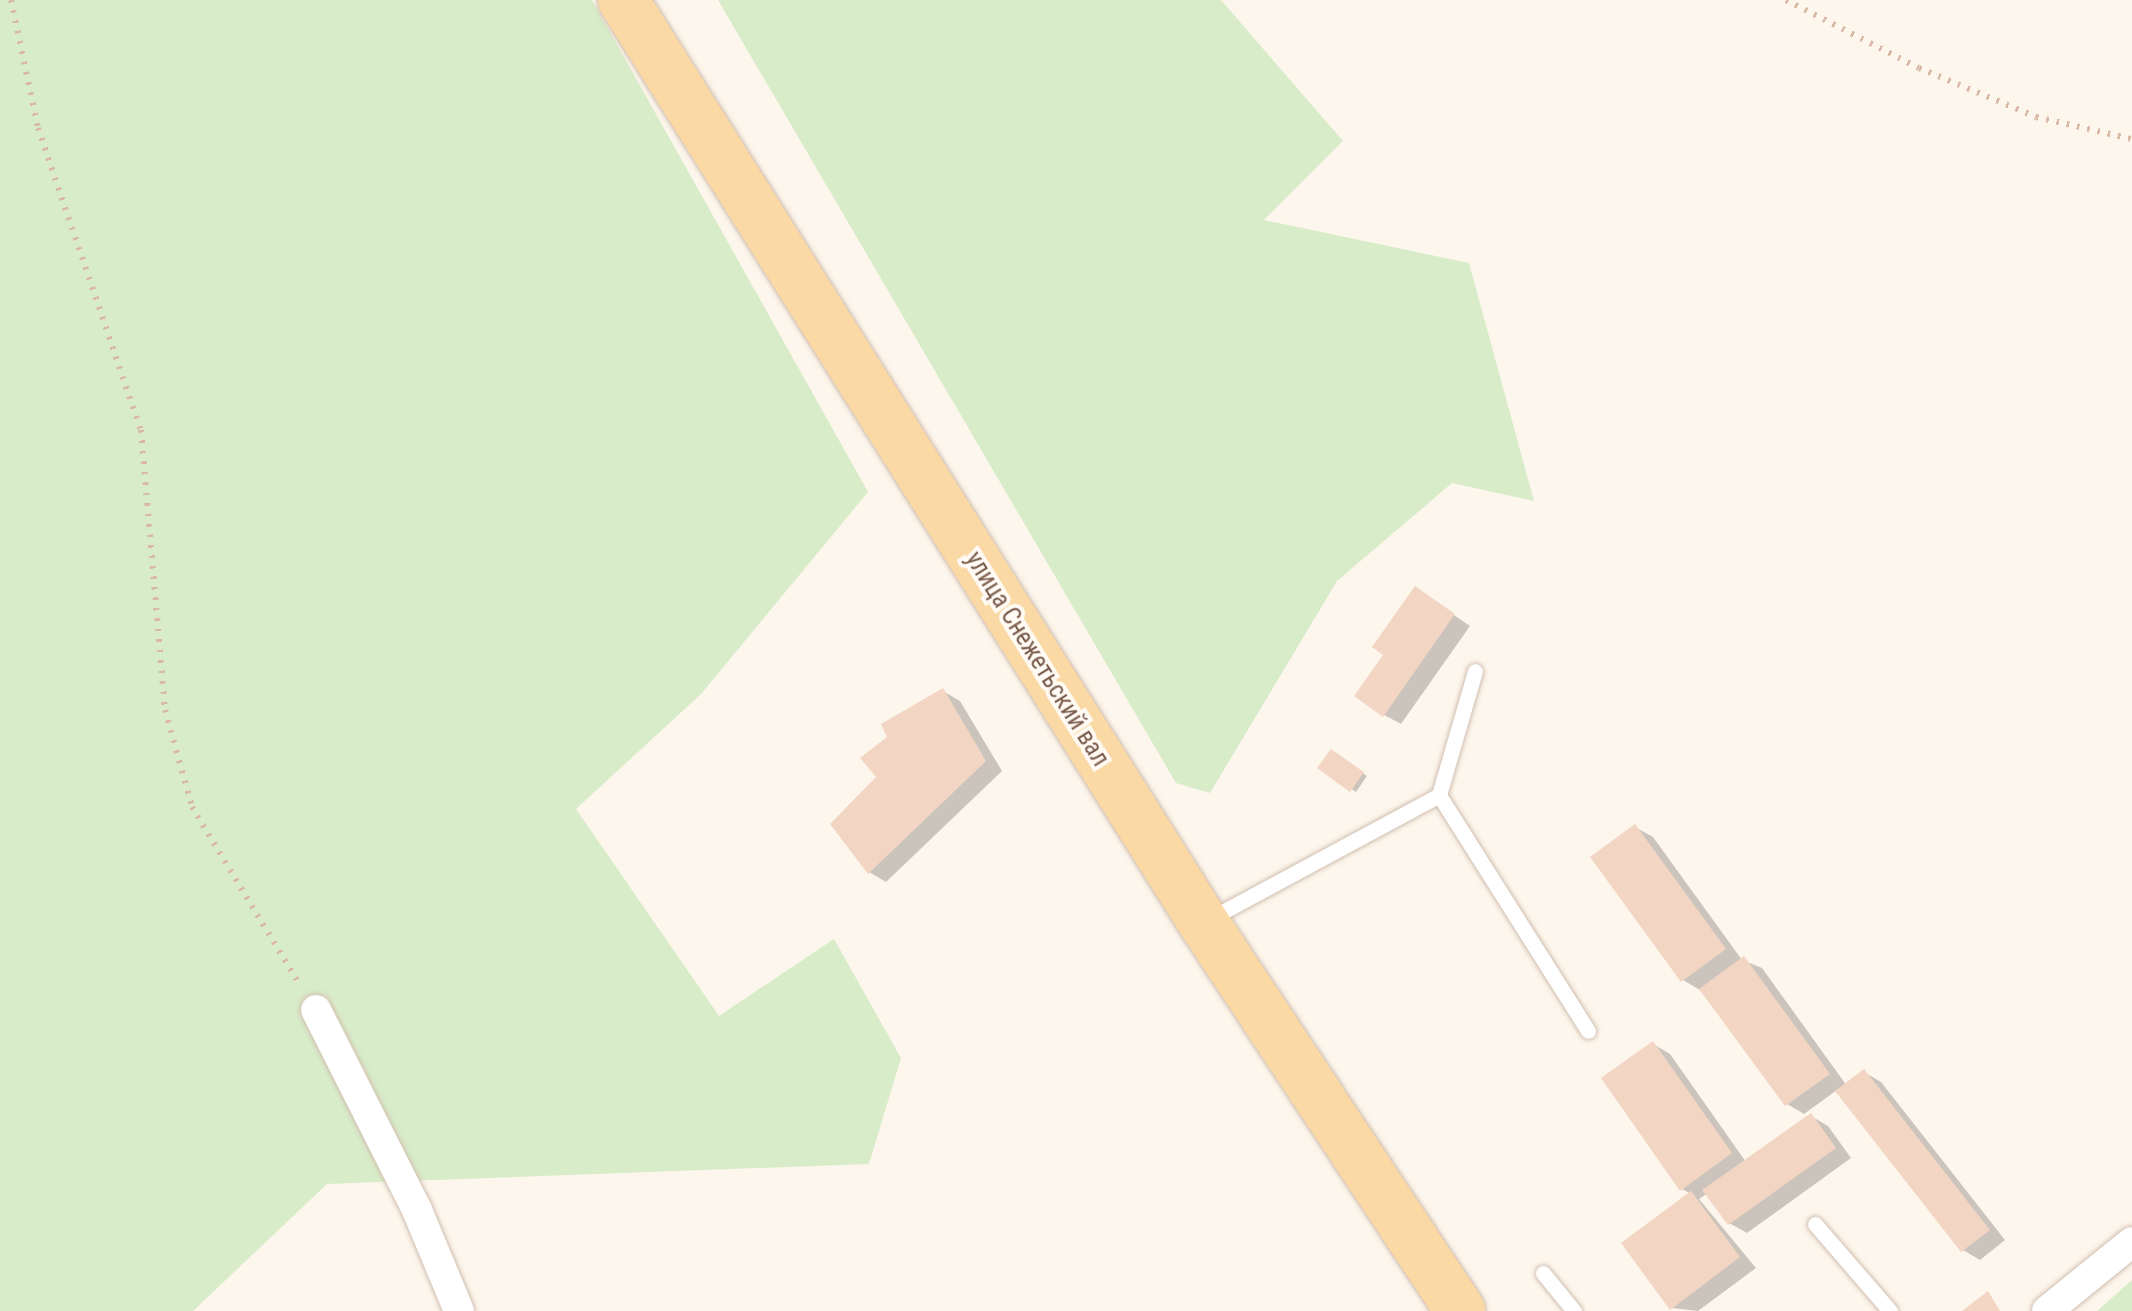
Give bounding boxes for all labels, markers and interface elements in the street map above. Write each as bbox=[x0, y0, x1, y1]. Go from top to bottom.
street label: улица Снежетьский вал bbox=[959, 546, 1115, 772]

